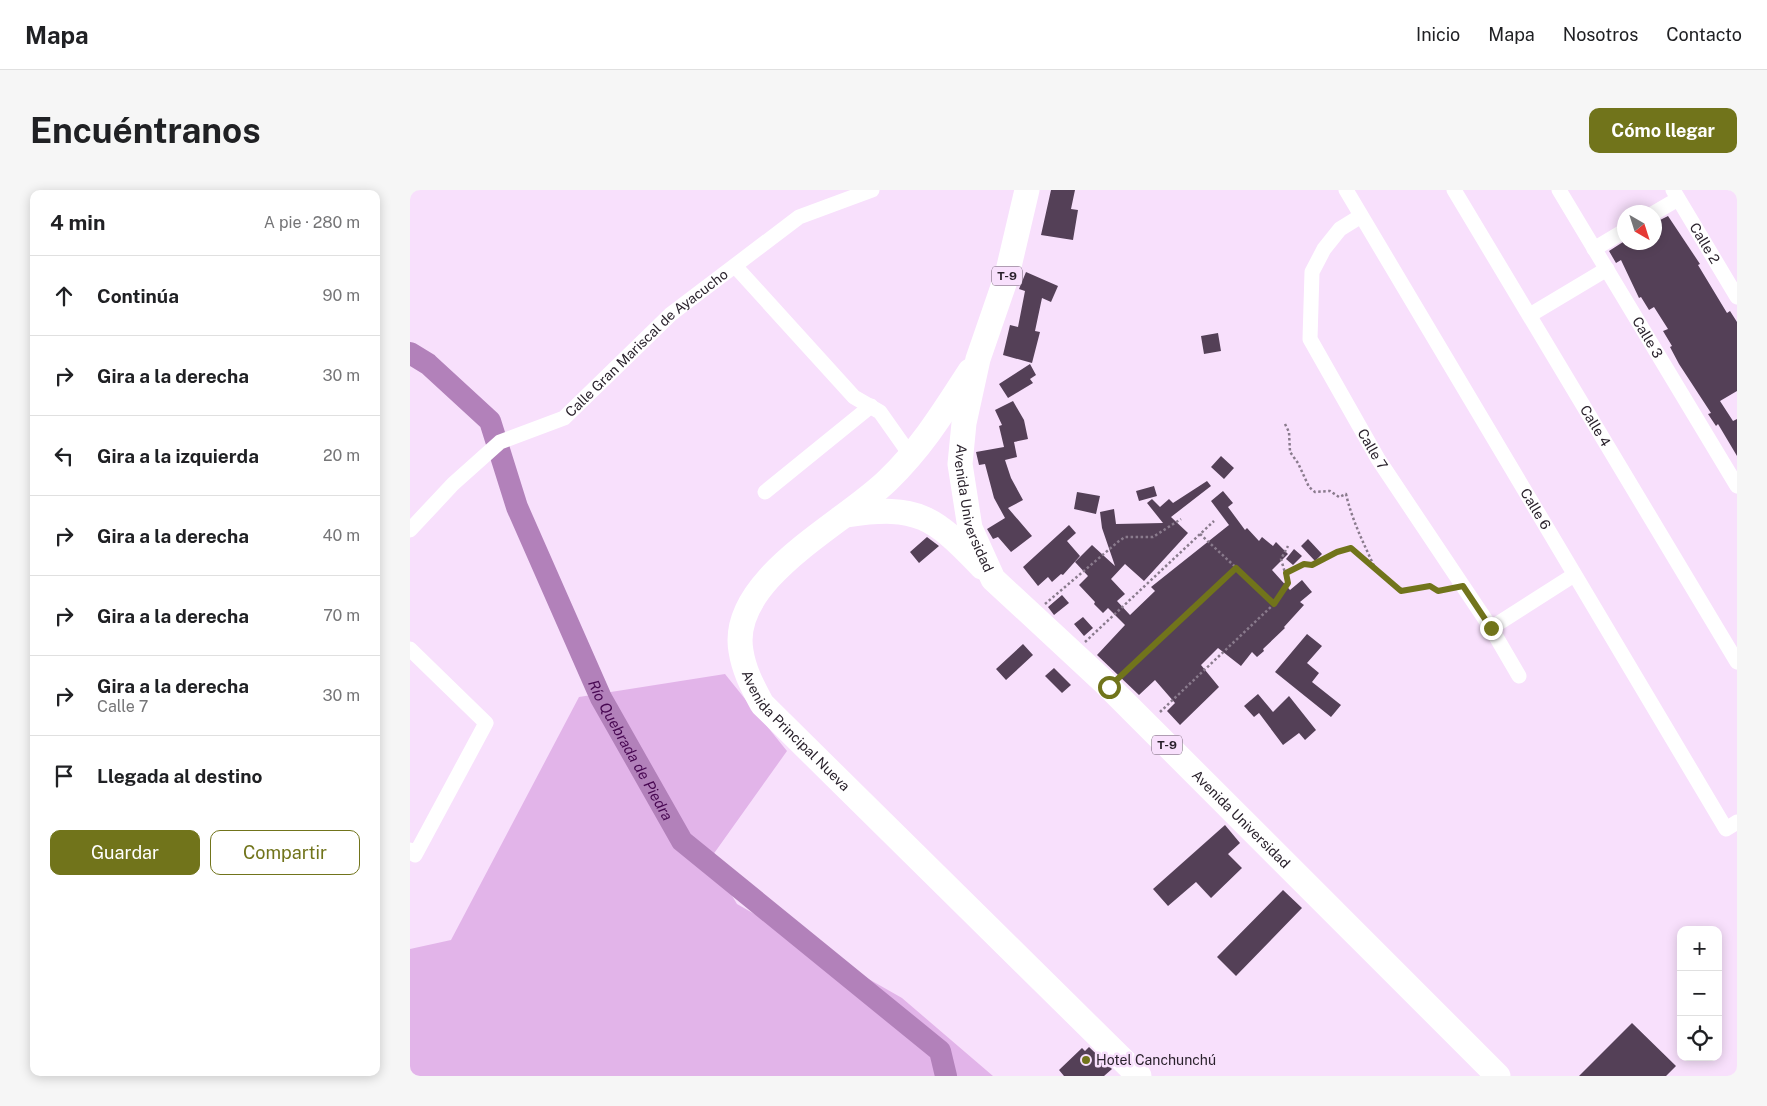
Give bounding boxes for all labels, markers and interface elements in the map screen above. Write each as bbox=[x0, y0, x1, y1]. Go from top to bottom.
text: Mapa bbox=[25, 21, 89, 49]
text: Inicio bbox=[1416, 24, 1460, 45]
text: Mapa bbox=[1488, 24, 1535, 45]
text: Nosotros bbox=[1563, 24, 1638, 45]
text: Contacto bbox=[1666, 24, 1742, 45]
button: Cómo llegar bbox=[1589, 108, 1737, 153]
text: Encuéntranos bbox=[30, 110, 261, 151]
north arrow bbox=[1617, 205, 1662, 250]
text: 4 min bbox=[50, 210, 105, 235]
text: A pie · 280 m bbox=[264, 213, 360, 232]
street label: Calle 2 bbox=[1686, 220, 1723, 267]
street label: Calle Gran Mariscal de Ayacucho bbox=[562, 266, 731, 420]
road number: T-9 bbox=[992, 266, 1022, 285]
icon: ahead bbox=[50, 282, 78, 310]
text: Continúa bbox=[97, 285, 179, 307]
text: 90 m bbox=[323, 286, 360, 305]
street label: Calle 3 bbox=[1629, 314, 1666, 361]
icon: right bbox=[50, 362, 78, 390]
text: Gira a la derecha bbox=[97, 365, 249, 387]
text: 30 m bbox=[323, 366, 360, 385]
street label: Calle 4 bbox=[1577, 402, 1614, 450]
street label: Calle 7 bbox=[1354, 426, 1391, 473]
icon: left bbox=[50, 442, 78, 470]
street label: Avenida Universidad bbox=[952, 444, 997, 574]
text: Gira a la izquierda bbox=[97, 445, 259, 467]
text: 20 m bbox=[323, 446, 360, 465]
street label: Calle 6 bbox=[1517, 485, 1554, 533]
icon: right bbox=[50, 522, 78, 550]
text: Gira a la derecha bbox=[97, 525, 249, 547]
text: 40 m bbox=[322, 526, 360, 545]
icon: right bbox=[50, 602, 78, 630]
text: Gira a la derecha bbox=[97, 605, 249, 627]
text: 70 m bbox=[323, 606, 360, 625]
route end bbox=[1480, 617, 1503, 640]
street label: Avenida Principal Nueva bbox=[739, 668, 853, 794]
text: Gira a la derecha bbox=[97, 675, 249, 697]
route start bbox=[1098, 676, 1121, 699]
water label: Río Quebrada de Piedra bbox=[585, 677, 677, 823]
icon: right bbox=[50, 682, 78, 710]
text: 30 m bbox=[323, 686, 360, 705]
text: Calle 7 bbox=[97, 697, 148, 716]
road number: T-9 bbox=[1152, 736, 1182, 754]
icon: arrive bbox=[50, 762, 78, 790]
text: Llegada al destino bbox=[97, 765, 262, 787]
street label: Avenida Universidad bbox=[1189, 767, 1293, 871]
button: Guardar bbox=[50, 830, 200, 875]
button: Compartir bbox=[210, 830, 360, 875]
map controls bbox=[1677, 926, 1722, 1061]
button: + bbox=[1677, 926, 1722, 971]
button: − bbox=[1677, 971, 1722, 1016]
button: locate bbox=[1677, 1016, 1722, 1061]
place label: Hotel Canchunchú bbox=[1096, 1052, 1216, 1068]
marker: Hotel Canchunchú bbox=[1080, 1054, 1092, 1066]

